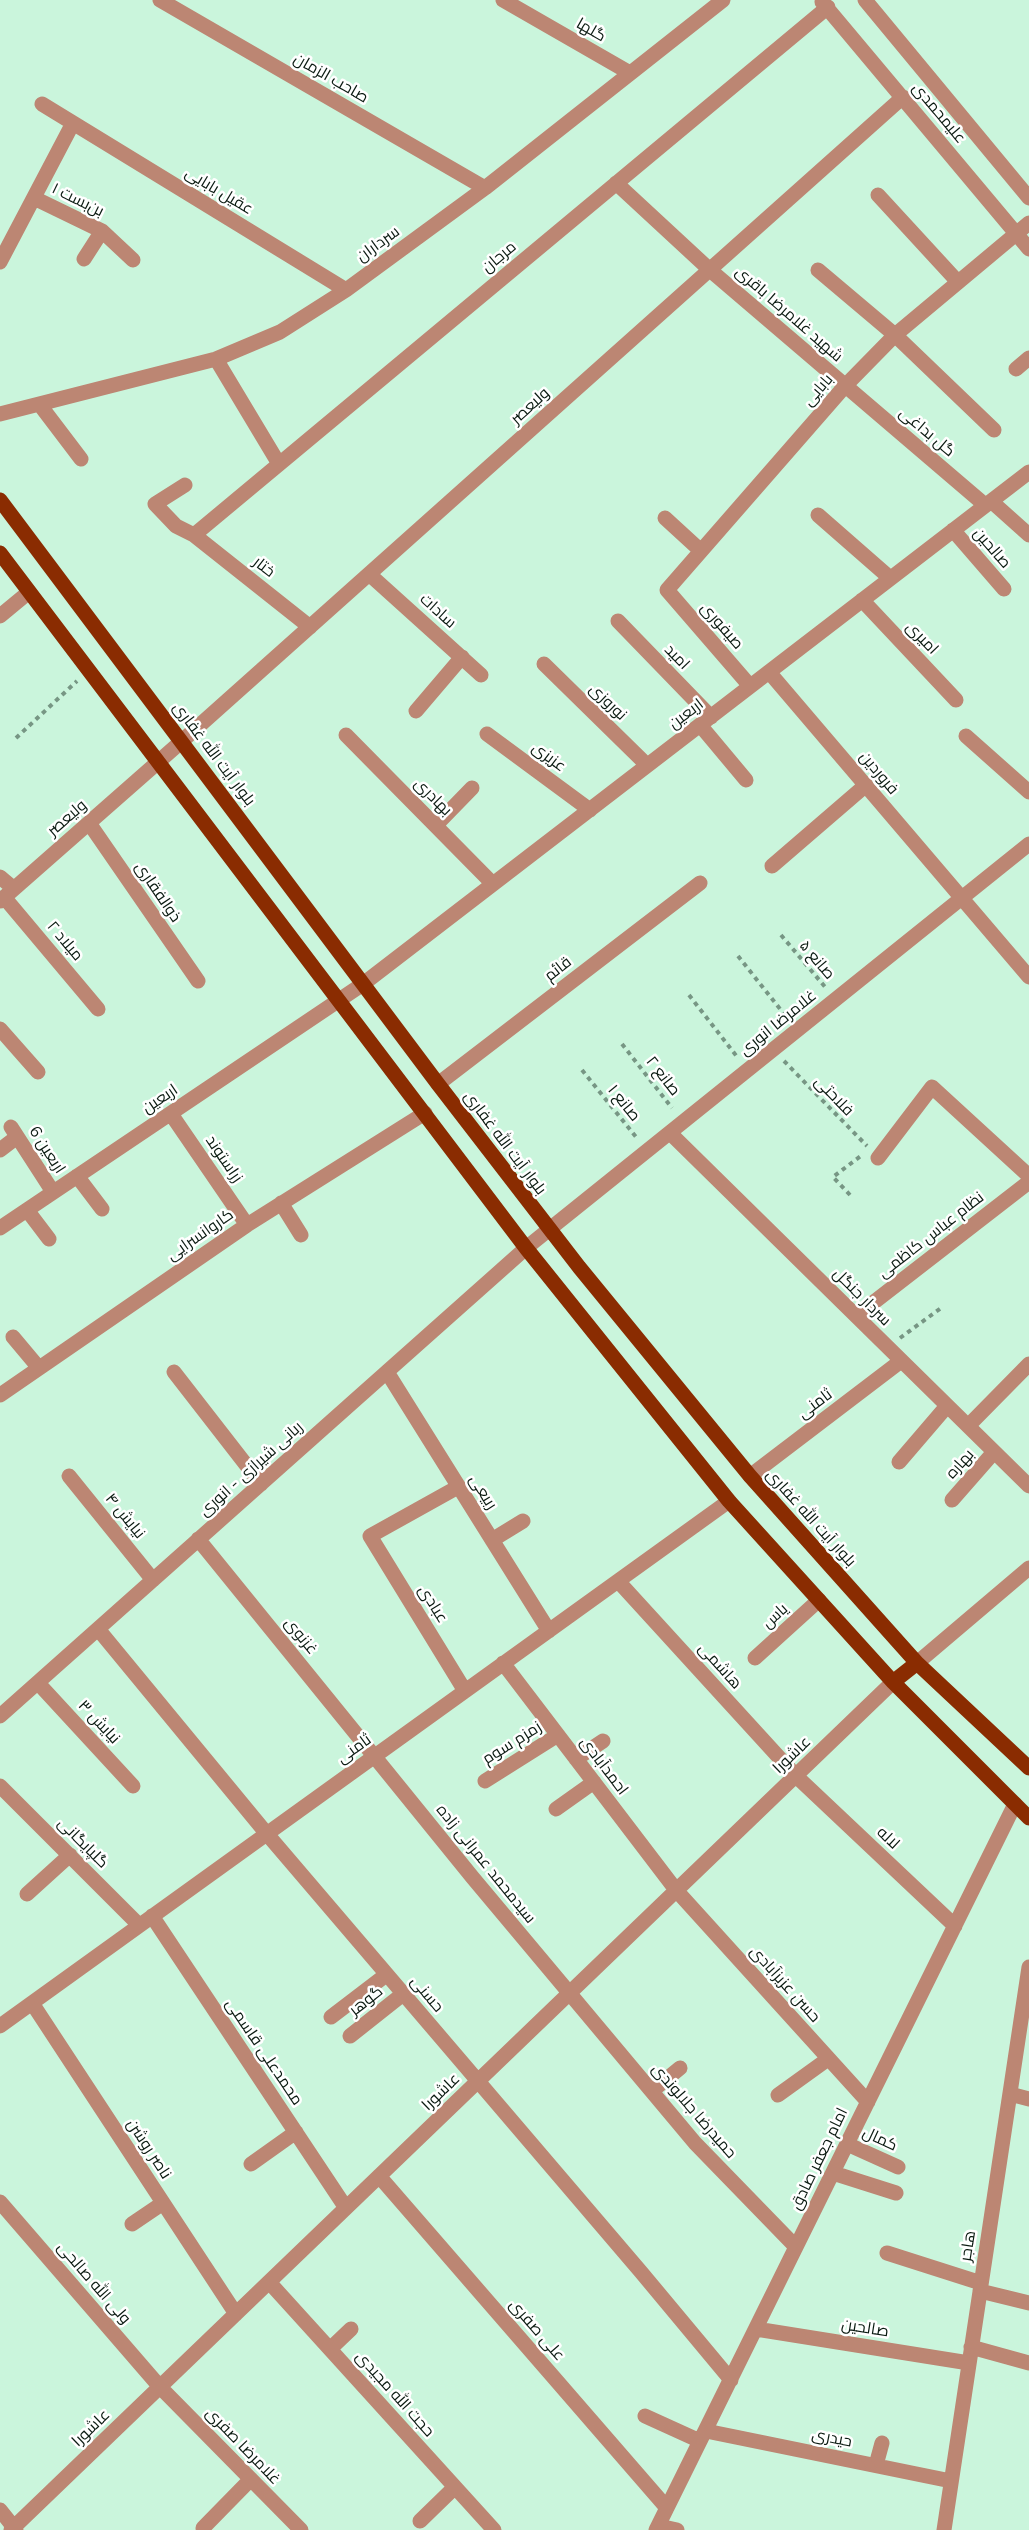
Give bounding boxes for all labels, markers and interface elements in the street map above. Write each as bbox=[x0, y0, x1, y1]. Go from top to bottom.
street label: گلها bbox=[573, 14, 609, 46]
street label: صاحب الزمان bbox=[290, 49, 372, 107]
street label: علیمحمدی bbox=[908, 79, 970, 147]
street label: عقیل بابایی bbox=[181, 163, 257, 219]
street label: بن‌بست ۱ bbox=[49, 179, 107, 221]
street label: سرداران bbox=[353, 222, 403, 266]
street label: مرجان bbox=[478, 237, 520, 277]
street label: شهید غلامرضا باقری bbox=[731, 262, 847, 366]
street label: بابایی bbox=[799, 370, 837, 410]
street label: ولیعصر bbox=[507, 384, 553, 428]
street label: گل بداغی bbox=[895, 403, 959, 461]
street label: صالحین bbox=[969, 524, 1015, 572]
street label: ختار bbox=[249, 553, 279, 581]
street label: سادات bbox=[416, 590, 460, 632]
street label: صیفوری bbox=[696, 599, 748, 653]
street label: امیری bbox=[902, 618, 942, 658]
street label: امید bbox=[660, 640, 694, 674]
street label: نوروزی bbox=[585, 679, 631, 725]
street label: اربعین bbox=[665, 695, 707, 733]
street label: بلوار آیت الله غفاری bbox=[169, 698, 259, 810]
street label: عزیزی bbox=[528, 738, 570, 776]
street label: فروردین bbox=[855, 747, 903, 799]
street label: بهادری bbox=[410, 774, 456, 820]
street label: ولیعصر bbox=[43, 796, 91, 840]
street label: ذوالفقاری bbox=[131, 858, 185, 926]
street label: میلاد ۲ bbox=[43, 917, 87, 965]
street label: صانع ۵ bbox=[795, 937, 839, 983]
street label: قائم bbox=[541, 952, 575, 986]
street label: غلامرضا انوری bbox=[736, 986, 820, 1060]
street label: صانع ۲ bbox=[642, 1052, 684, 1100]
street label: فلاحتی bbox=[810, 1072, 858, 1120]
street label: اربعین bbox=[139, 1080, 181, 1118]
street label: صانع ۱ bbox=[604, 1081, 644, 1125]
street label: بلوار آیت الله غفاری bbox=[460, 1087, 550, 1199]
street label: اربعین 6 bbox=[25, 1123, 69, 1177]
street label: زراستوند bbox=[201, 1132, 247, 1186]
street label: نظام عباس کاظمی bbox=[874, 1188, 988, 1282]
street label: کاروانسرایی bbox=[163, 1205, 237, 1265]
street label: سردار جنگل bbox=[829, 1264, 895, 1330]
street label: ثامنی bbox=[794, 1385, 836, 1423]
street label: ربانی شیرازی - انوری bbox=[195, 1417, 307, 1521]
street label: بهاره bbox=[942, 1445, 978, 1483]
street label: بلوار آیت الله غفاری bbox=[762, 1465, 860, 1571]
street label: ربیعی bbox=[465, 1471, 501, 1513]
street label: نیایش ۴ bbox=[101, 1489, 149, 1543]
street label: عبادی bbox=[414, 1582, 452, 1626]
street label: یاس bbox=[758, 1599, 792, 1633]
street label: غزنوی bbox=[280, 1614, 322, 1658]
street label: هاشمی bbox=[694, 1639, 746, 1693]
street label: نیایش ۳ bbox=[74, 1696, 124, 1748]
street label: زمزم سوم bbox=[479, 1717, 545, 1769]
street label: ثامنی bbox=[333, 1730, 375, 1768]
street label: عاشورا bbox=[769, 1732, 815, 1778]
street label: احمدآبادی bbox=[576, 1733, 632, 1799]
street label: سیدمحمد عمرانی زاده bbox=[432, 1801, 540, 1927]
street label: گلپایگانی bbox=[54, 1814, 112, 1872]
street label: لاله bbox=[873, 1823, 903, 1853]
street label: حسن عزیزآبادی bbox=[746, 1942, 824, 2026]
street label: حسنی bbox=[406, 1972, 448, 2016]
street label: گوهر bbox=[345, 1982, 387, 2020]
street label: محمدعلی قاسمی bbox=[221, 1995, 307, 2109]
street label: حمیدرضا جلالوندی bbox=[648, 2060, 740, 2162]
street label: عاشورا bbox=[418, 2069, 464, 2115]
street label: امام جعفر صادق bbox=[786, 2105, 852, 2213]
street label: ناصر روشن bbox=[123, 2115, 175, 2183]
street label: کمال bbox=[860, 2123, 900, 2155]
street label: هاجر bbox=[956, 2229, 980, 2263]
street label: ولی الله صالحی bbox=[53, 2238, 135, 2328]
street label: علی صفری bbox=[505, 2295, 569, 2365]
street label: صالحین bbox=[840, 2315, 890, 2341]
street label: حجت الله مجیدی bbox=[352, 2347, 438, 2441]
street label: غلامرضا صفری bbox=[201, 2403, 285, 2489]
street label: عاشورا bbox=[68, 2405, 114, 2451]
street label: حیدری bbox=[810, 2425, 854, 2451]

